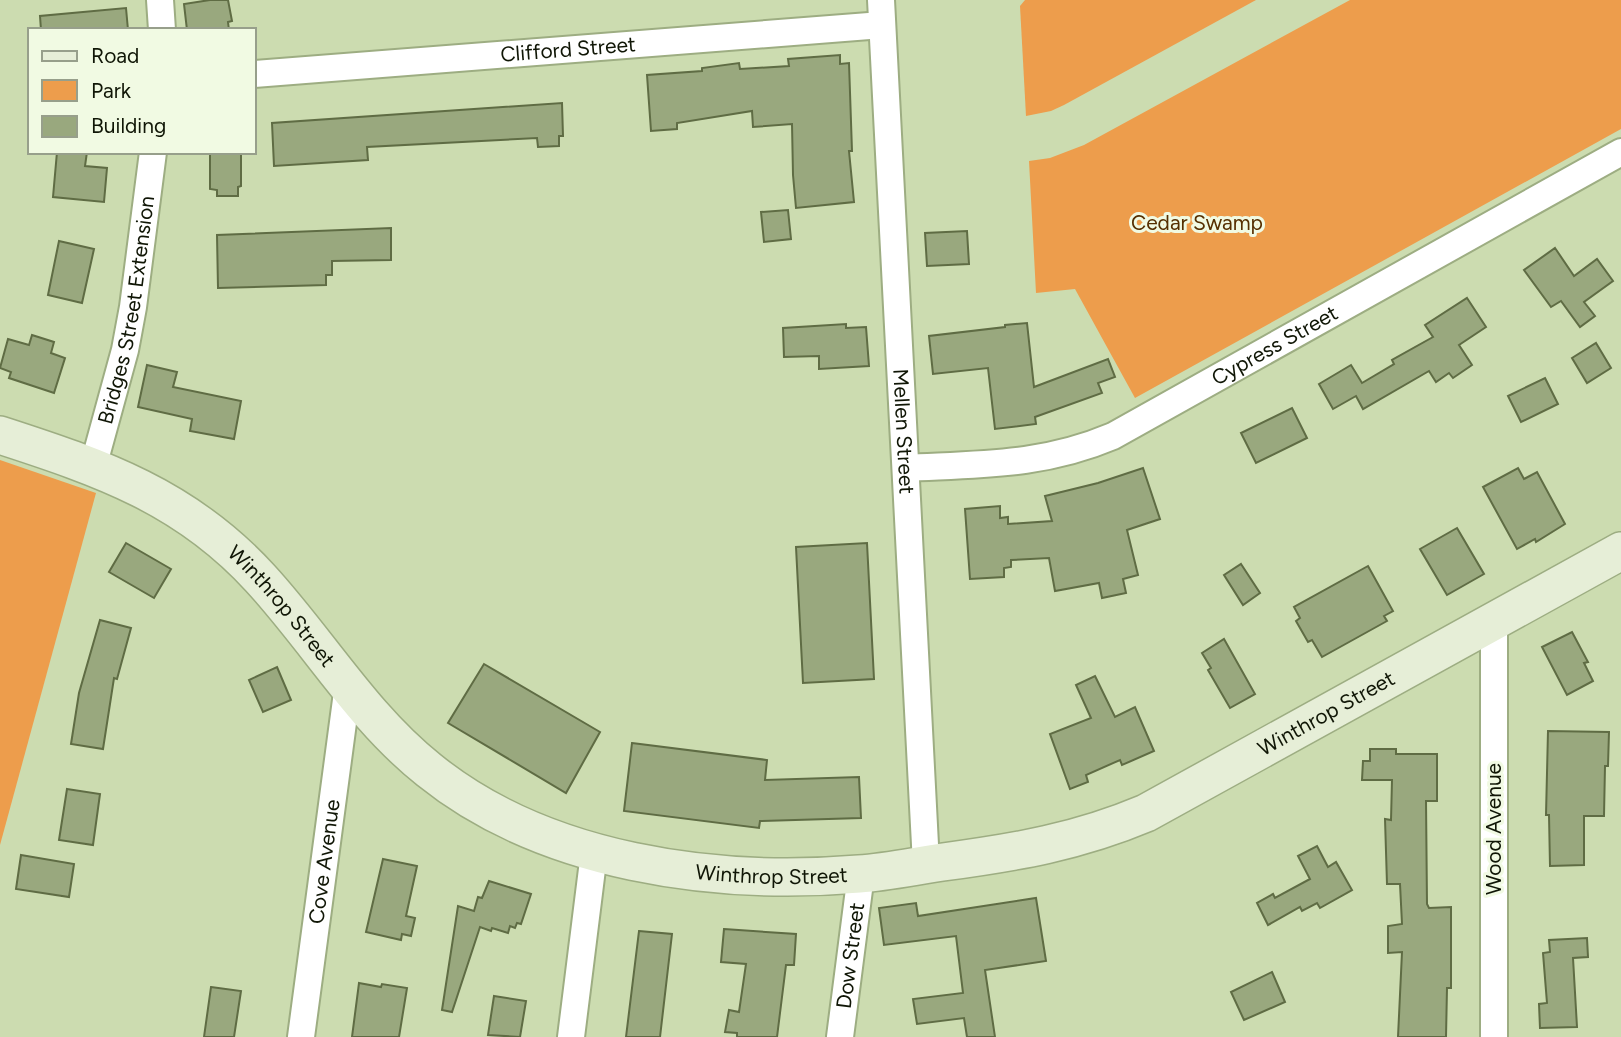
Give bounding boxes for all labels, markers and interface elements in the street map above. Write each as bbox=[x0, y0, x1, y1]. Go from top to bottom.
legend bbox=[28, 28, 256, 154]
street label: Clifford Street bbox=[499, 31, 637, 67]
text: Road bbox=[91, 43, 139, 68]
text: Park bbox=[91, 78, 132, 103]
text: Building bbox=[91, 113, 166, 138]
street label: Bridges Street Extension bbox=[92, 194, 159, 427]
park label: Cedar Swamp bbox=[1131, 210, 1263, 235]
street label: Cypress Street bbox=[1207, 300, 1342, 390]
street label: Mellen Street bbox=[888, 368, 920, 495]
street label: Winthrop Street bbox=[223, 540, 341, 672]
street label: Winthrop Street bbox=[1253, 665, 1399, 761]
street label: Wood Avenue bbox=[1481, 763, 1506, 895]
street label: Cove Avenue bbox=[303, 798, 345, 925]
street label: Winthrop Street bbox=[694, 859, 848, 889]
street label: Dow Street bbox=[831, 901, 869, 1010]

